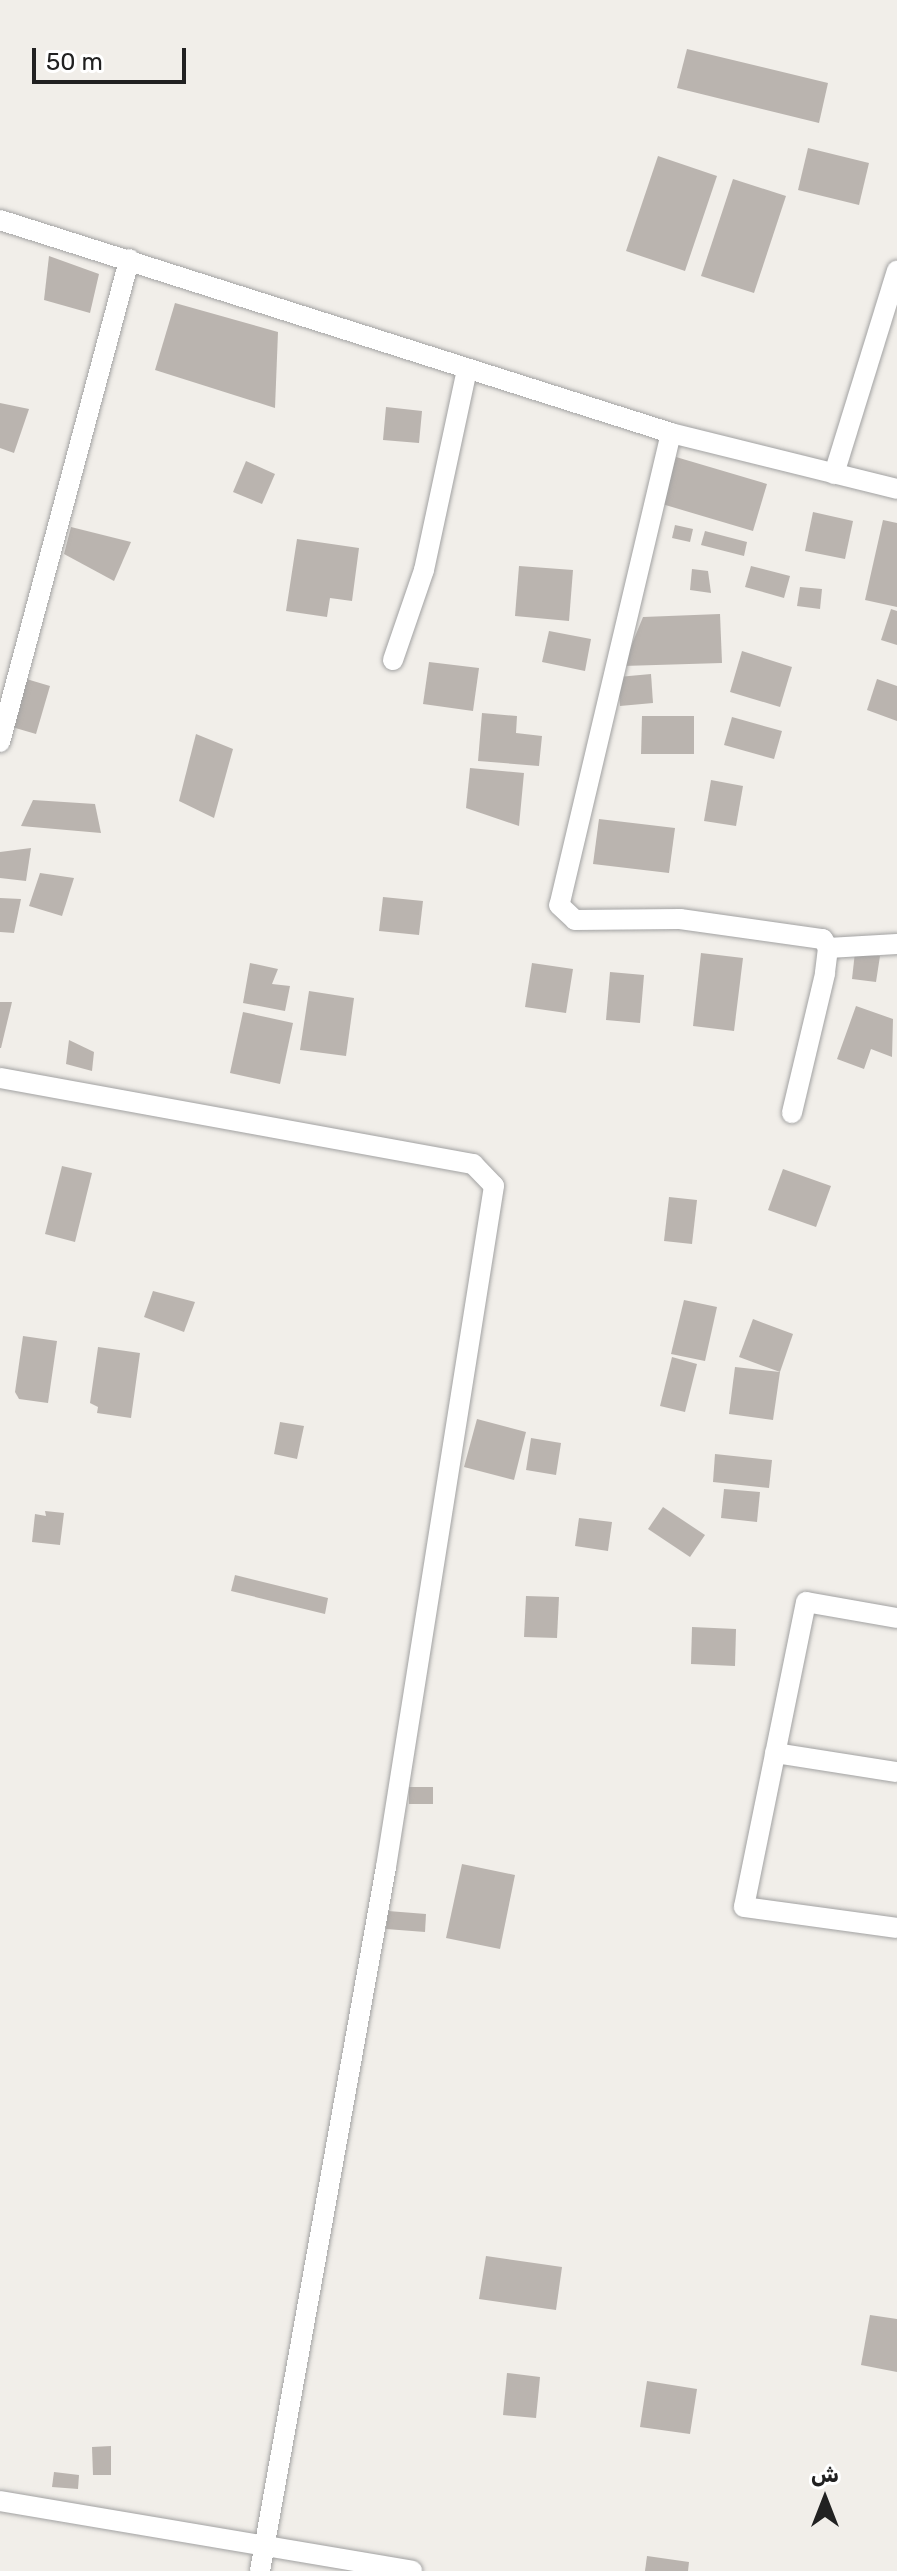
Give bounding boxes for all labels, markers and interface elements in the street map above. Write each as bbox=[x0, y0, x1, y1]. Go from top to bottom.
scale bar bbox=[36, 32, 190, 82]
text: 50 m bbox=[46, 48, 103, 76]
north arrow bbox=[785, 2459, 865, 2539]
text: ش bbox=[811, 2461, 839, 2488]

